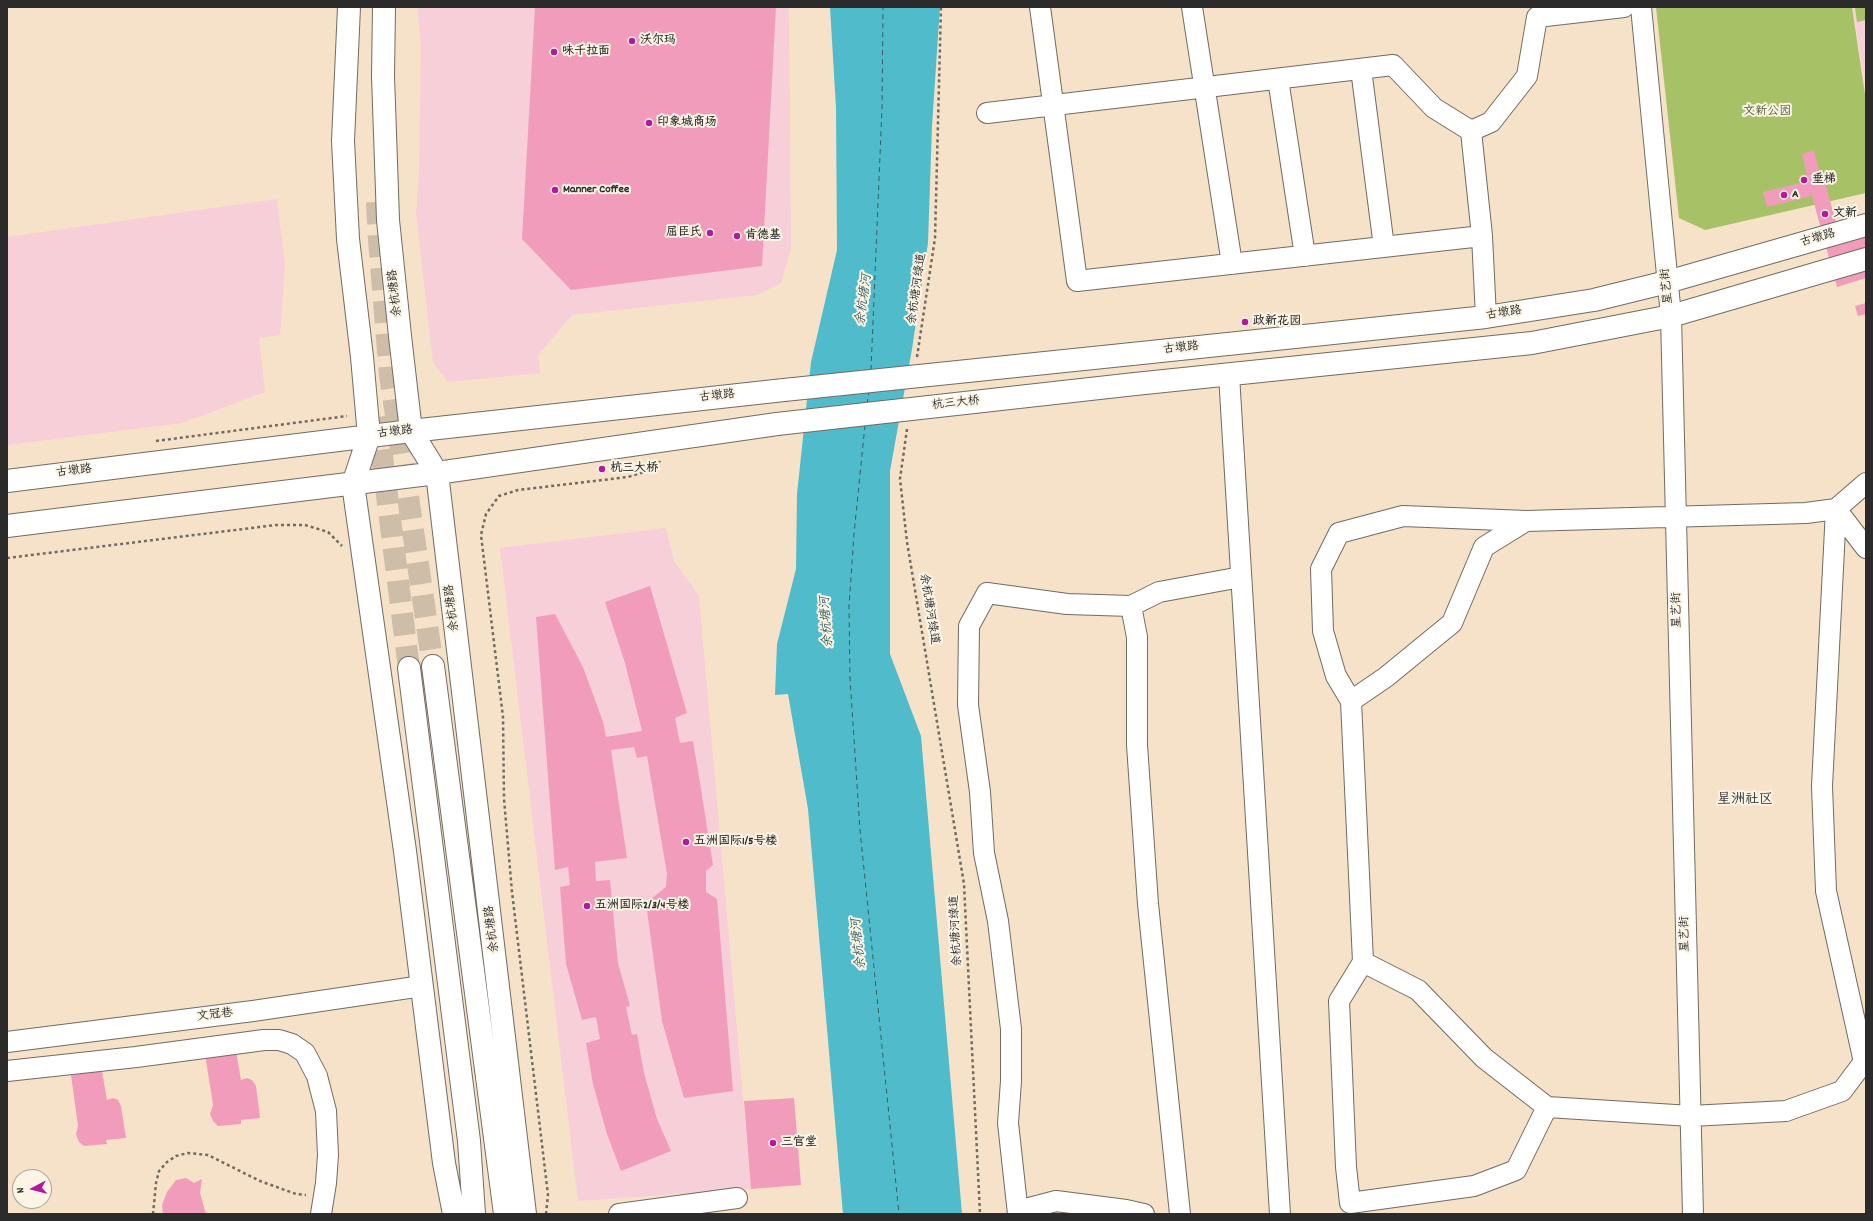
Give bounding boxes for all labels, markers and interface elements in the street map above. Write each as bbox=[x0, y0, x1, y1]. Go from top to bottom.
place label: 沃尔玛 bbox=[640, 34, 676, 48]
marker: 沃尔玛 bbox=[627, 36, 637, 46]
place label: 味千拉面 bbox=[562, 45, 610, 59]
marker: 味千拉面 bbox=[549, 47, 559, 57]
park label: 文新公园 bbox=[1743, 105, 1791, 119]
place label: 印象城商场 bbox=[657, 116, 717, 130]
marker: 印象城商场 bbox=[644, 118, 654, 128]
place label: 垂梯 bbox=[1812, 173, 1836, 187]
marker: 垂梯 bbox=[1799, 175, 1809, 185]
place label: Manner Coffee bbox=[563, 183, 629, 197]
marker: Manner Coffee bbox=[550, 185, 560, 195]
place label: A bbox=[1792, 188, 1799, 202]
marker: A bbox=[1779, 190, 1789, 200]
place label: 文新 bbox=[1833, 207, 1857, 221]
marker: 文新 bbox=[1820, 209, 1830, 219]
place label: 屈臣氏 bbox=[666, 226, 702, 240]
street label: 古墩路 bbox=[1799, 227, 1837, 251]
marker: 屈臣氏 bbox=[705, 228, 715, 238]
place label: 肯德基 bbox=[745, 229, 781, 243]
marker: 肯德基 bbox=[732, 231, 742, 241]
street label: 余杭塘河绿道 bbox=[906, 252, 930, 326]
street label: 星艺街 bbox=[1659, 267, 1677, 305]
street label: 余杭塘路 bbox=[386, 268, 406, 318]
water label: 余杭塘河 bbox=[854, 273, 876, 327]
street label: 古墩路 bbox=[1485, 304, 1523, 324]
place label: 政新花园 bbox=[1253, 315, 1301, 329]
marker: 政新花园 bbox=[1240, 317, 1250, 327]
street label: 古墩路 bbox=[1162, 340, 1200, 358]
street label: 古墩路 bbox=[698, 388, 736, 406]
street label: 杭三大桥 bbox=[931, 394, 981, 414]
street label: 古墩路 bbox=[376, 424, 414, 442]
place label: 杭三大桥 bbox=[610, 462, 658, 476]
street label: 古墩路 bbox=[55, 463, 93, 481]
marker: 杭三大桥 bbox=[597, 464, 607, 474]
street label: 余杭塘河绿道 bbox=[915, 572, 941, 646]
street label: 余杭塘路 bbox=[443, 583, 463, 633]
street label: 星艺街 bbox=[1670, 592, 1686, 628]
water label: 余杭塘河 bbox=[818, 596, 838, 648]
district label: 星洲社区 bbox=[1717, 793, 1773, 809]
place label: 五洲国际1/5号楼 bbox=[694, 835, 778, 849]
marker: 五洲国际1/5号楼 bbox=[681, 837, 691, 847]
street label: 余杭塘河绿道 bbox=[948, 895, 966, 967]
place label: 五洲国际2/3/4号楼 bbox=[595, 899, 689, 913]
marker: 五洲国际2/3/4号楼 bbox=[582, 901, 592, 911]
street label: 余杭塘路 bbox=[483, 904, 503, 954]
street label: 星艺街 bbox=[1678, 916, 1694, 952]
water label: 余杭塘河 bbox=[850, 917, 870, 971]
street label: 文冠巷 bbox=[196, 1007, 234, 1025]
place label: 三官堂 bbox=[781, 1136, 817, 1150]
marker: 三官堂 bbox=[768, 1138, 778, 1148]
north arrow bbox=[12, 1169, 52, 1209]
text: N bbox=[13, 1187, 29, 1194]

